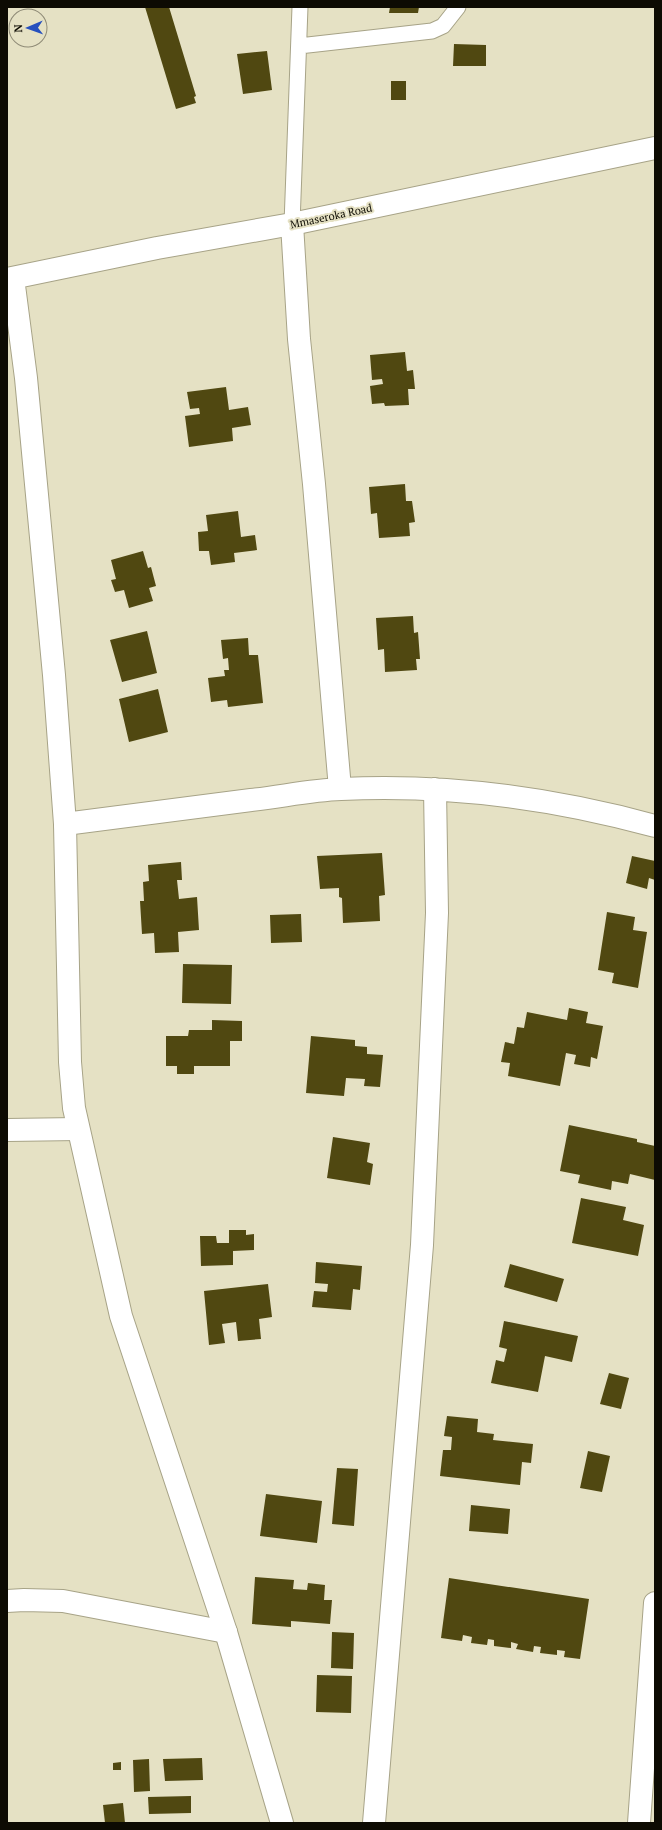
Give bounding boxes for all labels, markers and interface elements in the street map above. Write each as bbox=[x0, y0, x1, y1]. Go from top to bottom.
north arrow bbox=[8, 8, 48, 48]
text: N bbox=[11, 23, 25, 33]
street label: Mmaseroka Road bbox=[289, 200, 373, 232]

